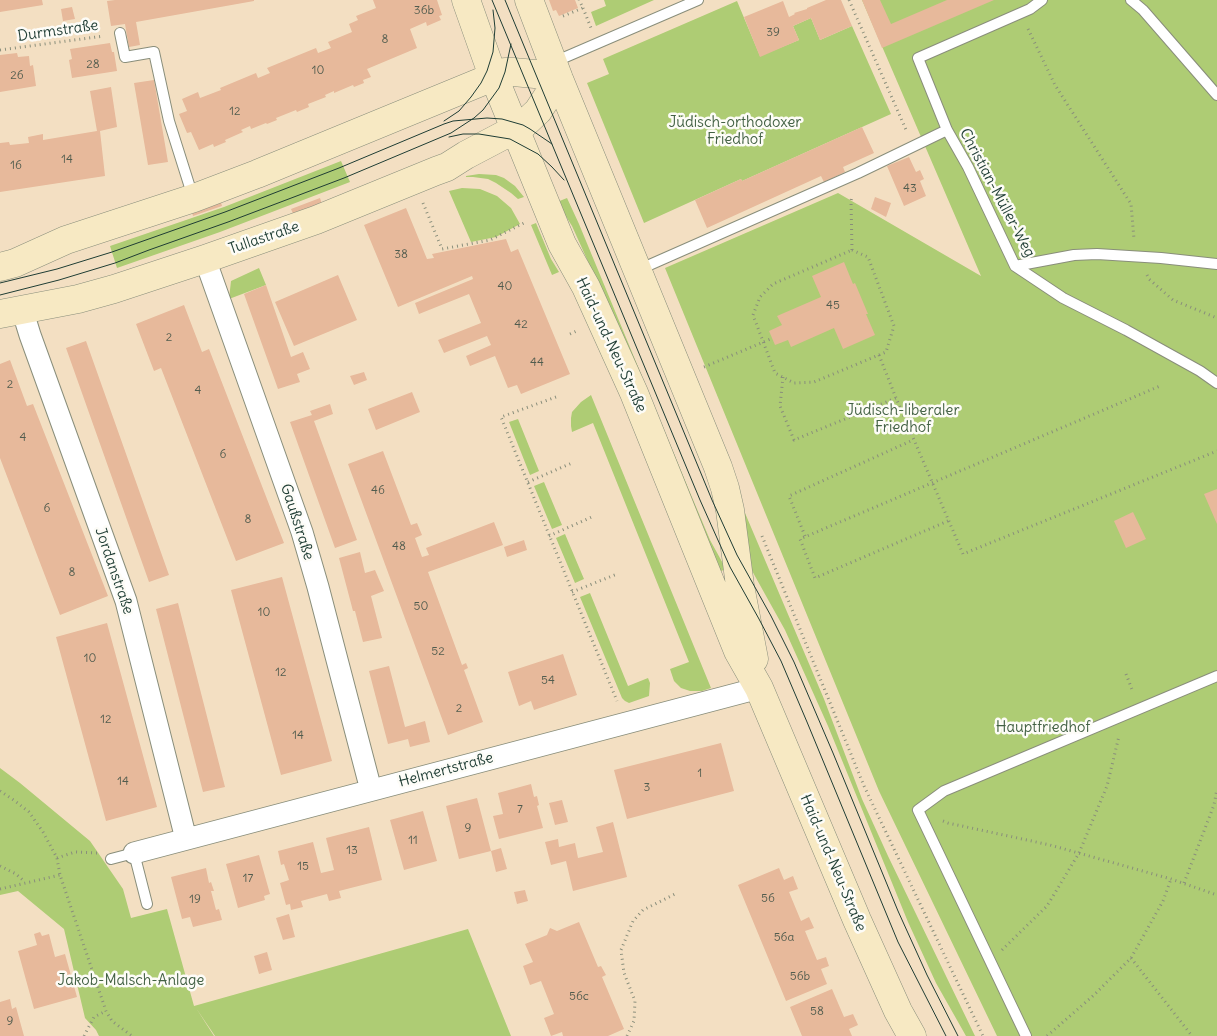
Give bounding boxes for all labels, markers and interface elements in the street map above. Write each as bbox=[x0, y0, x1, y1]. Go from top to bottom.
house number: 36b bbox=[414, 4, 434, 18]
street label: Durmstraße bbox=[16, 16, 100, 46]
house number: 39 bbox=[766, 26, 780, 40]
house number: 8 bbox=[382, 33, 388, 47]
house number: 28 bbox=[86, 58, 100, 72]
house number: 10 bbox=[312, 64, 324, 78]
house number: 26 bbox=[10, 69, 24, 83]
house number: 12 bbox=[229, 105, 241, 119]
park label: Jüdisch-orthodoxer Friedhof bbox=[669, 114, 801, 149]
street label: Christian-Müller-Weg bbox=[955, 126, 1039, 260]
house number: 14 bbox=[61, 153, 73, 167]
house number: 16 bbox=[10, 159, 22, 173]
house number: 43 bbox=[903, 182, 917, 196]
street label: Tullastraße bbox=[226, 218, 302, 258]
house number: 38 bbox=[394, 248, 408, 262]
street label: Haid-und-Neu-Straße bbox=[572, 275, 650, 415]
house number: 40 bbox=[498, 280, 512, 294]
house number: 45 bbox=[826, 299, 840, 313]
house number: 42 bbox=[514, 318, 528, 332]
house number: 2 bbox=[166, 331, 172, 345]
house number: 44 bbox=[530, 356, 544, 370]
house number: 2 bbox=[7, 378, 13, 392]
house number: 4 bbox=[195, 384, 201, 398]
park label: Jüdisch-liberaler Friedhof bbox=[846, 402, 960, 437]
house number: 4 bbox=[20, 431, 26, 445]
house number: 6 bbox=[220, 448, 226, 462]
street label: Gaußstraße bbox=[276, 482, 318, 562]
house number: 46 bbox=[371, 484, 385, 498]
house number: 6 bbox=[44, 502, 50, 516]
house number: 8 bbox=[245, 513, 251, 527]
street label: Jordanstraße bbox=[91, 525, 137, 617]
house number: 48 bbox=[392, 540, 406, 554]
house number: 8 bbox=[69, 566, 75, 580]
house number: 50 bbox=[414, 600, 428, 614]
house number: 10 bbox=[258, 606, 270, 620]
house number: 52 bbox=[431, 645, 445, 659]
house number: 10 bbox=[84, 652, 96, 666]
house number: 12 bbox=[275, 666, 287, 680]
house number: 54 bbox=[541, 674, 555, 688]
house number: 2 bbox=[456, 702, 462, 716]
house number: 12 bbox=[100, 713, 112, 727]
park label: Hauptfriedhof bbox=[996, 719, 1090, 737]
house number: 14 bbox=[292, 729, 304, 743]
street label: Helmertstraße bbox=[397, 749, 495, 791]
house number: 1 bbox=[698, 767, 702, 781]
house number: 14 bbox=[117, 775, 129, 789]
house number: 3 bbox=[644, 781, 650, 795]
street label: Haid-und-Neu-Straße bbox=[796, 792, 870, 934]
house number: 7 bbox=[517, 803, 523, 817]
house number: 9 bbox=[465, 822, 471, 836]
house number: 11 bbox=[408, 834, 418, 848]
house number: 13 bbox=[346, 844, 358, 858]
house number: 15 bbox=[297, 860, 309, 874]
house number: 17 bbox=[243, 872, 253, 886]
house number: 56 bbox=[761, 892, 775, 906]
house number: 19 bbox=[189, 893, 201, 907]
house number: 56a bbox=[774, 931, 794, 945]
house number: 56b bbox=[790, 970, 810, 984]
park label: Jakob-Malsch-Anlage bbox=[58, 972, 204, 990]
house number: 56c bbox=[569, 990, 589, 1004]
house number: 58 bbox=[810, 1005, 824, 1019]
house number: 9 bbox=[7, 1015, 13, 1029]

